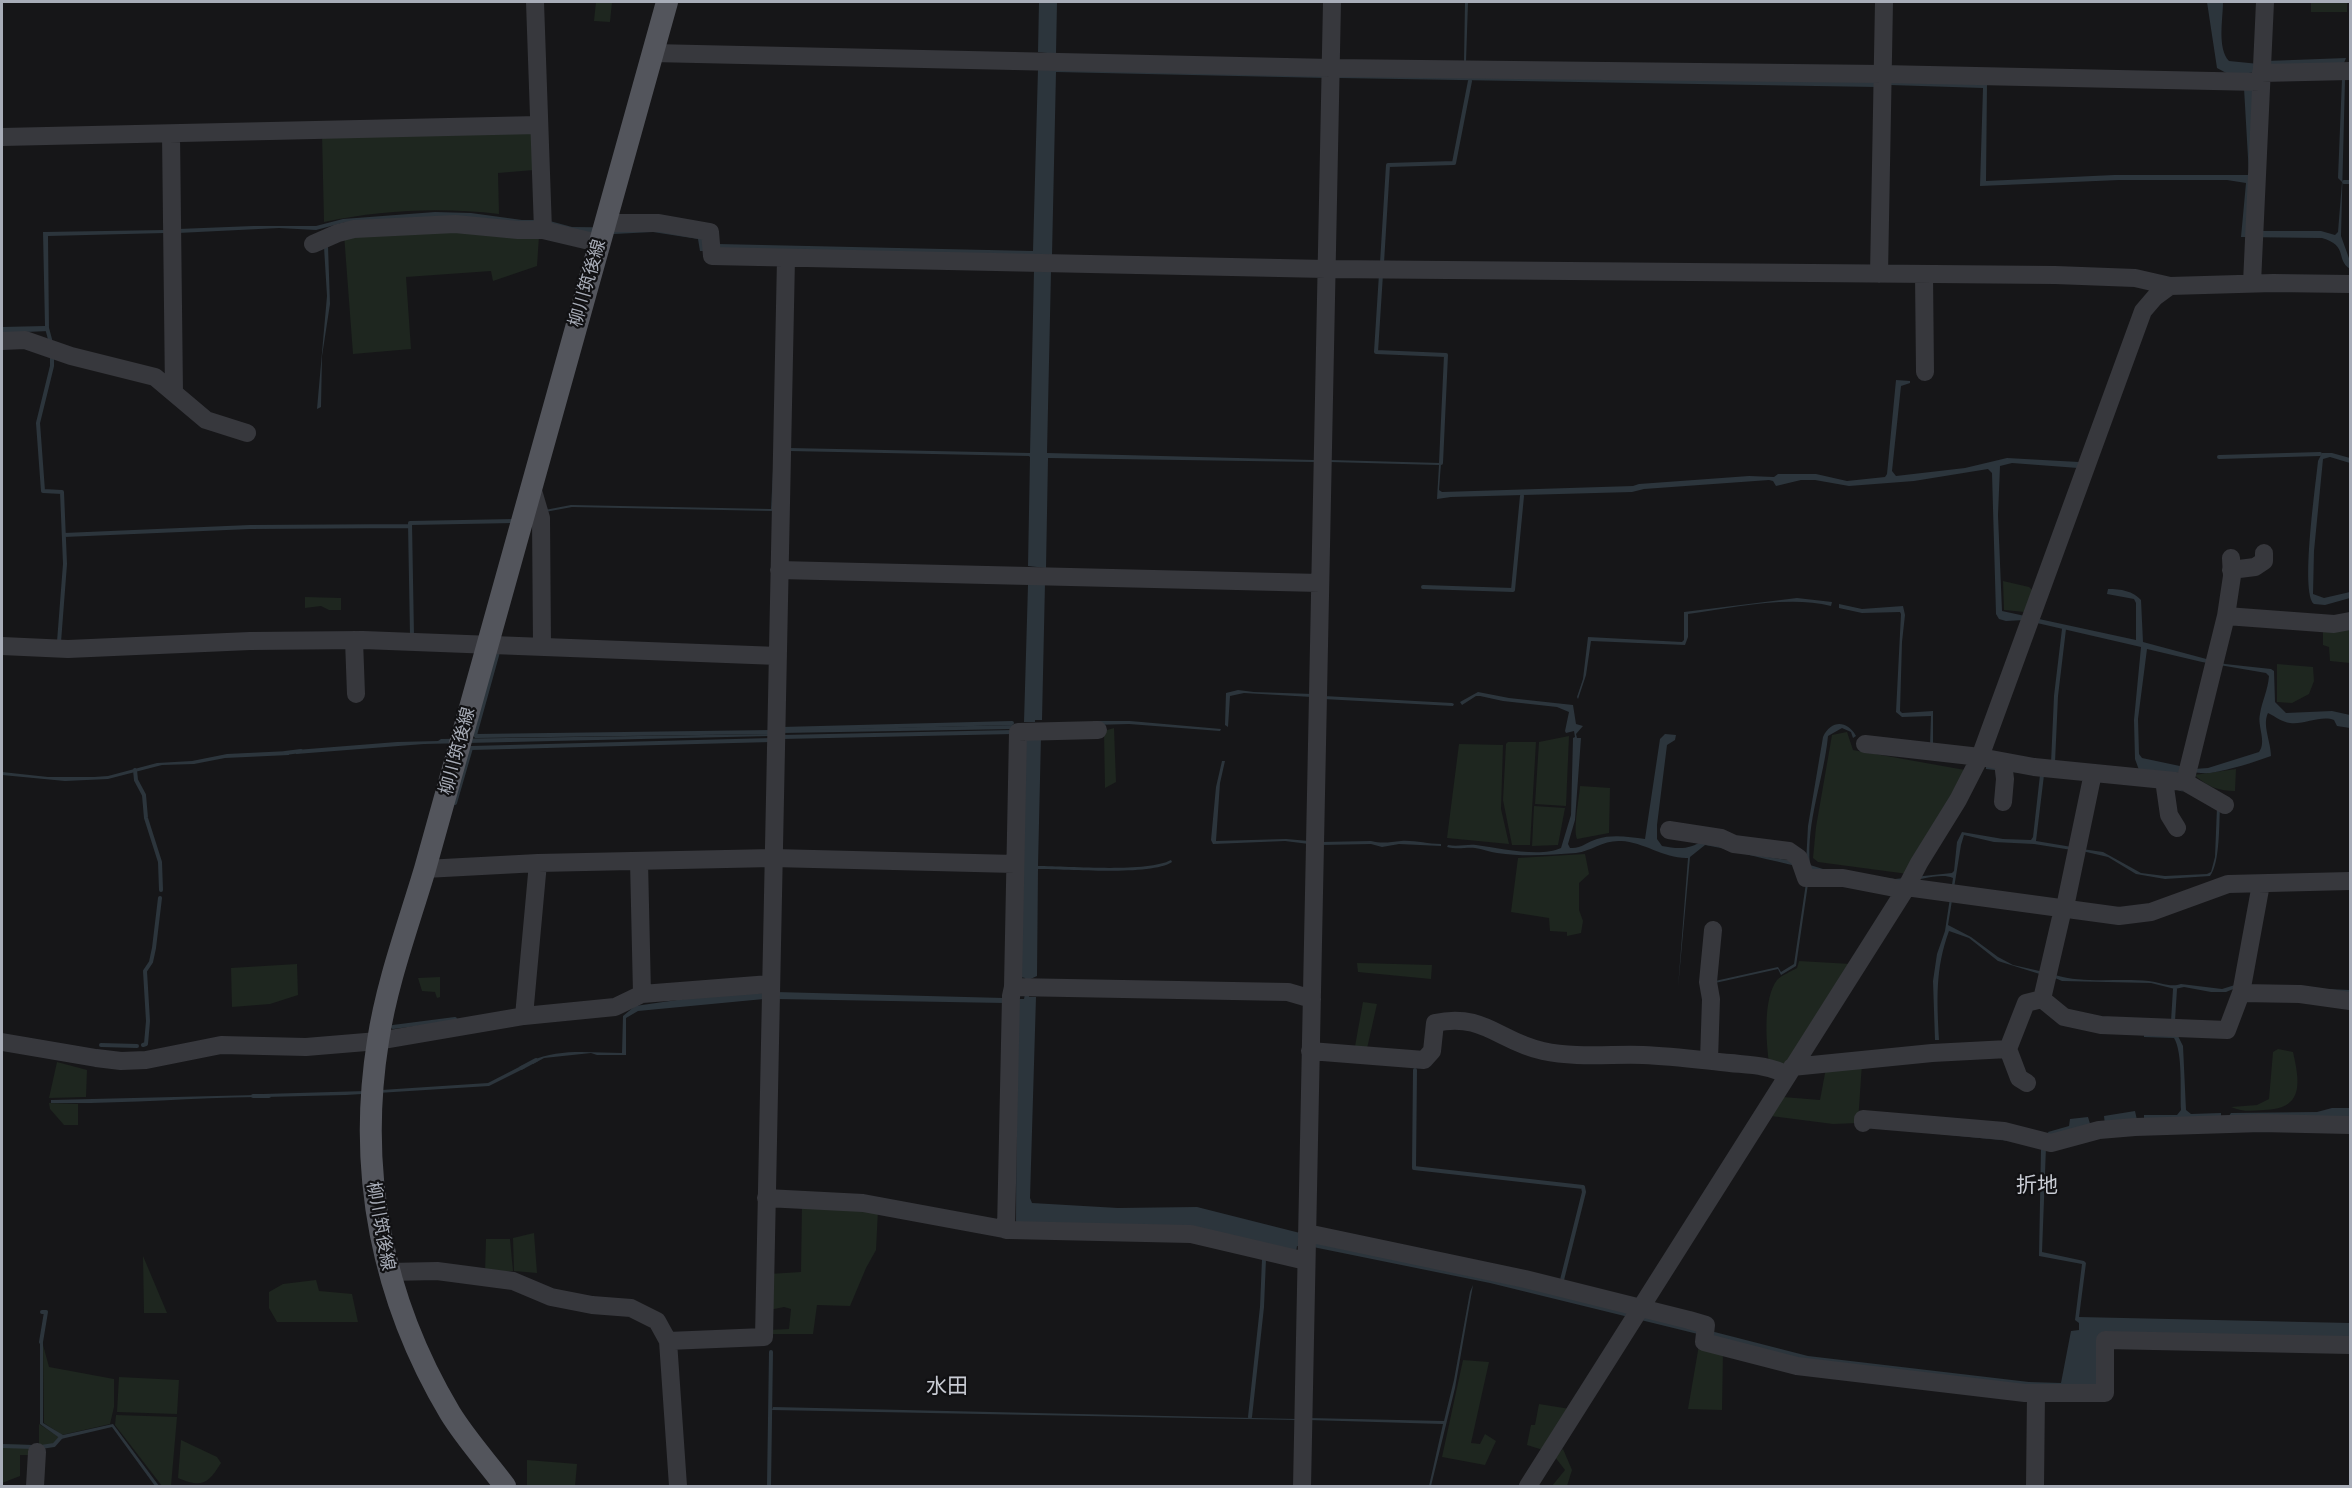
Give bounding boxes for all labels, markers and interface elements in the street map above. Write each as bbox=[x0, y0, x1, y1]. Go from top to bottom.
street label: 柳川筑後線 bbox=[564, 237, 610, 329]
street label: 柳川筑後線 bbox=[435, 705, 479, 797]
district label: 折地 bbox=[2016, 1172, 2058, 1198]
street label: 柳川筑後線 bbox=[363, 1180, 399, 1272]
district label: 水田 bbox=[926, 1373, 968, 1399]

